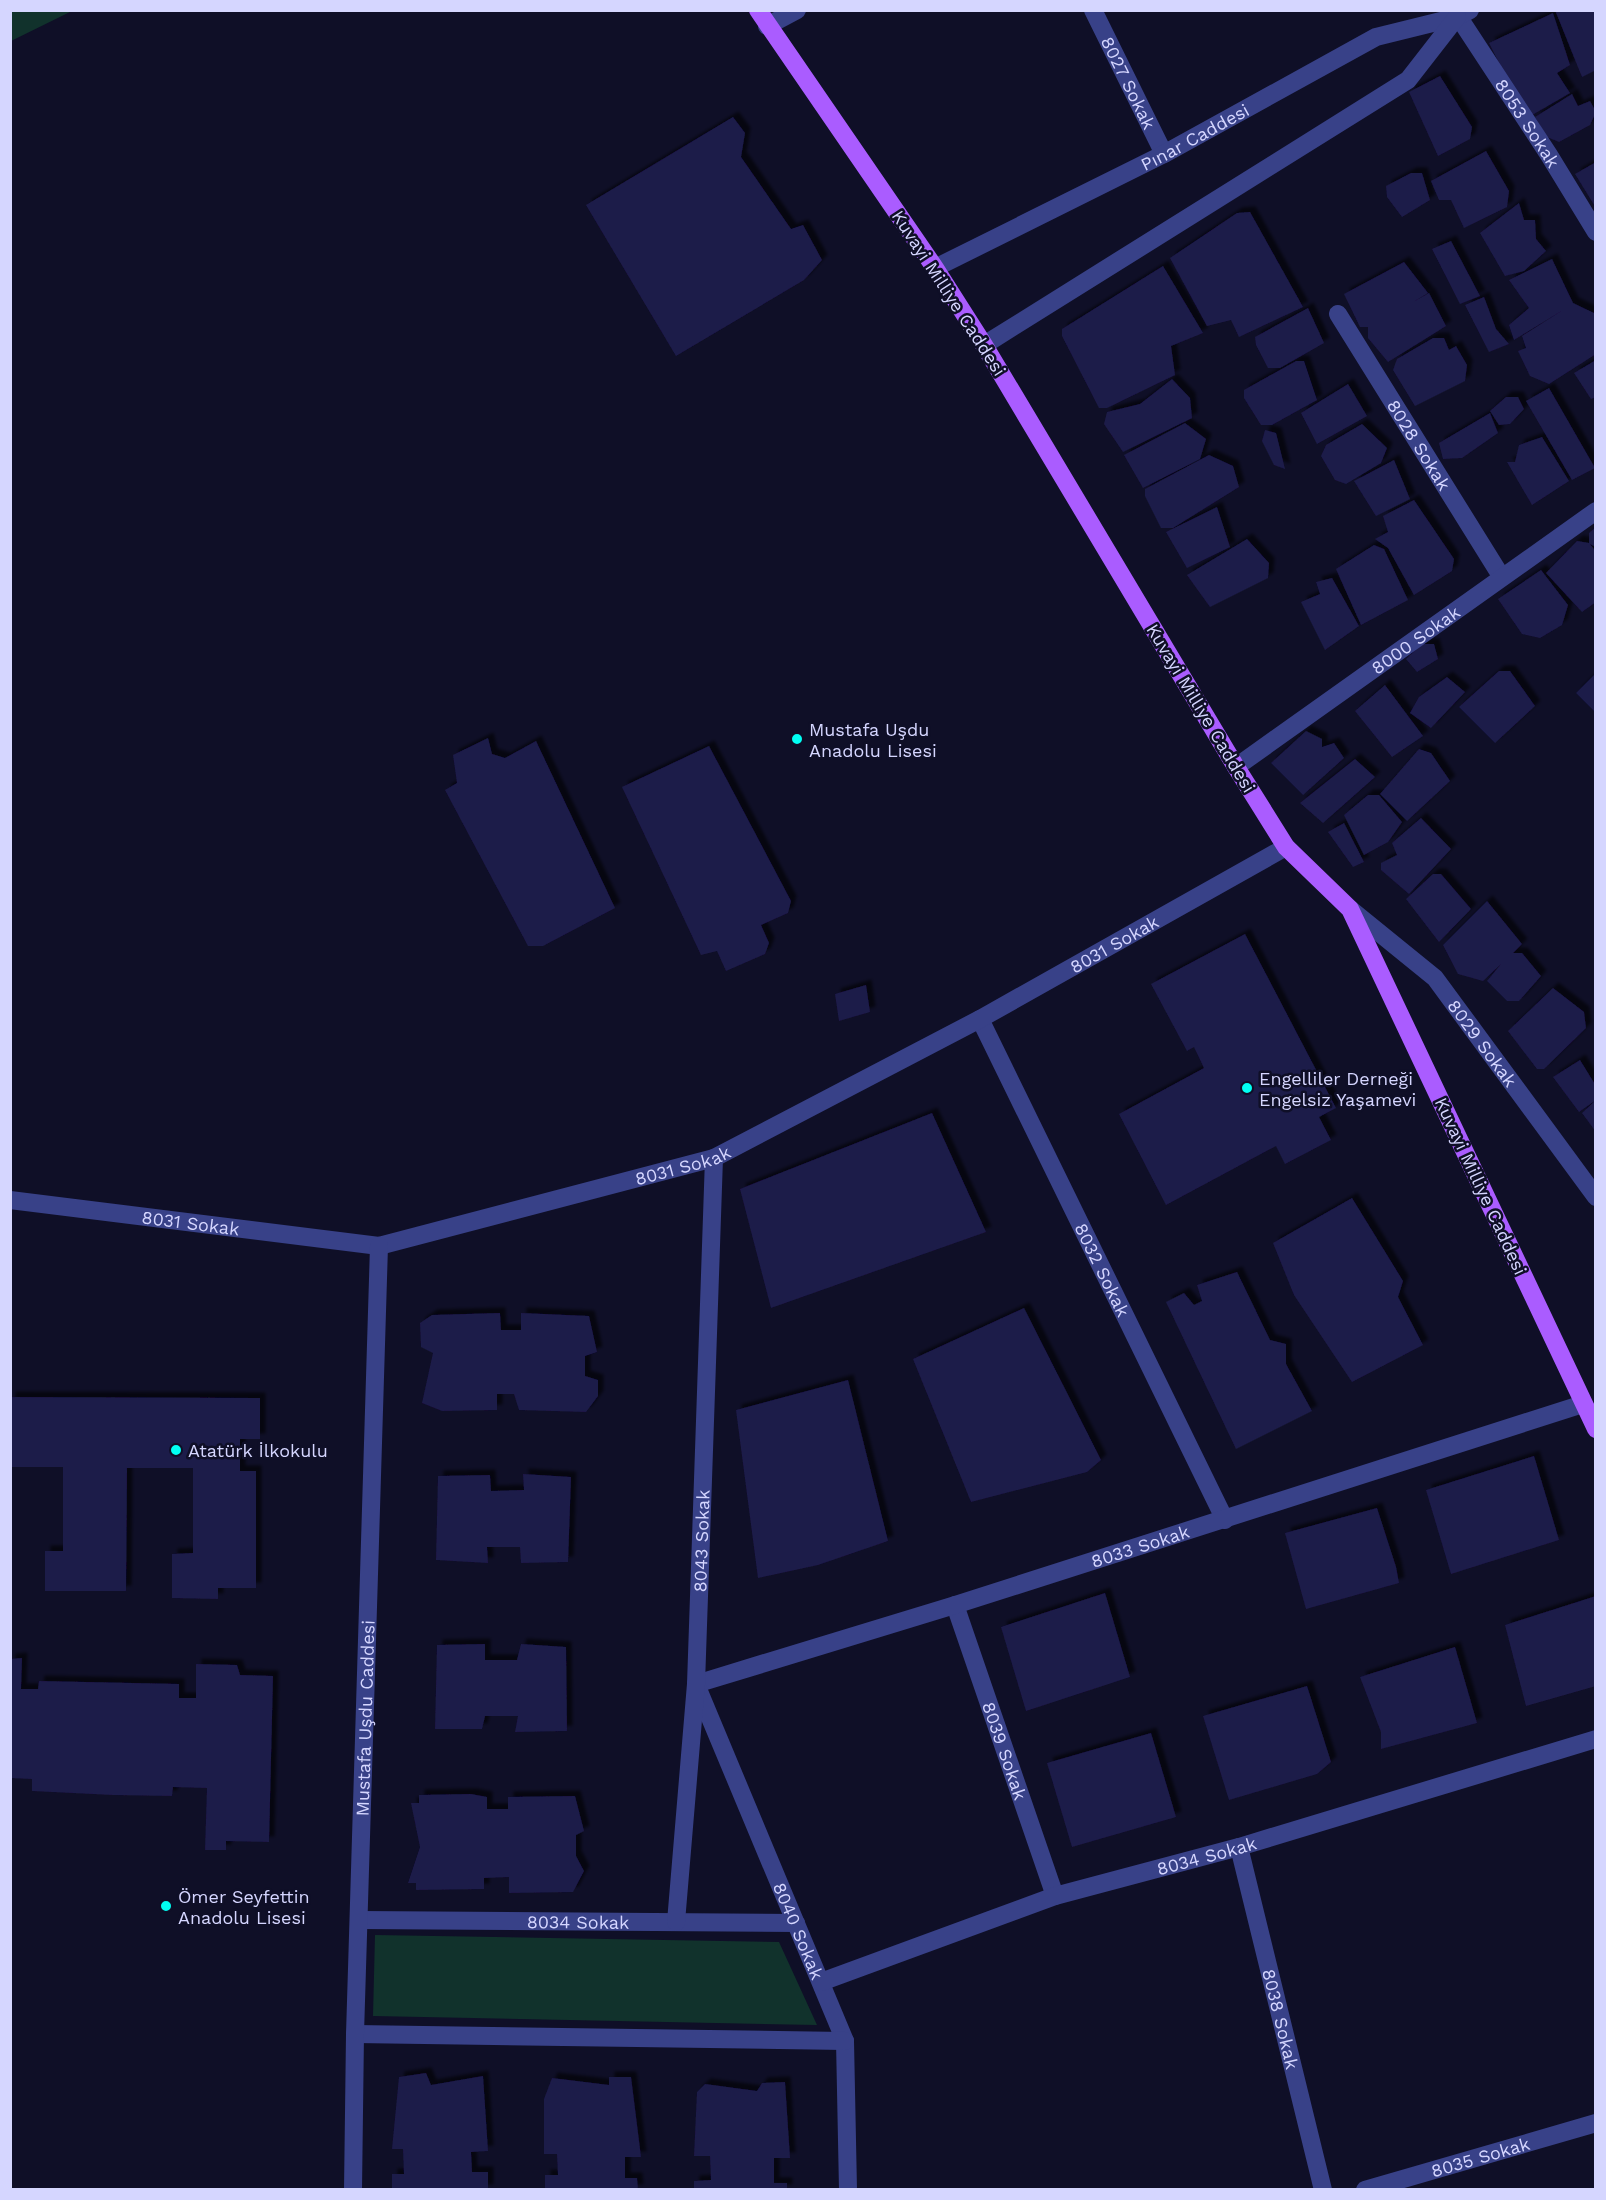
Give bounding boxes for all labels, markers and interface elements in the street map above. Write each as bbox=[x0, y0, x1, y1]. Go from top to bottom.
street label: 8027 Sokak bbox=[1097, 33, 1161, 133]
street label: 8053 Sokak bbox=[1491, 74, 1565, 171]
street label: Pınar Caddesi bbox=[1137, 99, 1252, 174]
street label: Kuvayi Milliye Caddesi bbox=[888, 206, 1010, 380]
street label: 8028 Sokak bbox=[1383, 396, 1455, 494]
street label: 8000 Sokak bbox=[1367, 601, 1464, 678]
street label: Kuvayi Milliye Caddesi bbox=[1142, 620, 1260, 796]
place label: Mustafa Uşdu Anadolu Lisesi bbox=[809, 719, 937, 761]
marker: Mustafa Uşdu Anadolu Lisesi bbox=[790, 732, 804, 746]
street label: 8031 Sokak bbox=[1066, 910, 1162, 977]
street label: 8029 Sokak bbox=[1444, 995, 1522, 1091]
place label: Engelliler Derneği Engelsiz Yaşamevi bbox=[1259, 1068, 1416, 1110]
marker: Engelliler Derneği Engelsiz Yaşamevi bbox=[1240, 1081, 1254, 1095]
street label: Kuvayi Milliye Caddesi bbox=[1431, 1094, 1531, 1278]
street label: 8031 Sokak bbox=[633, 1141, 734, 1189]
street label: 8031 Sokak bbox=[140, 1206, 241, 1239]
street label: 8032 Sokak bbox=[1071, 1219, 1134, 1320]
place label: Atatürk İlkokulu bbox=[188, 1440, 328, 1461]
marker: Atatürk İlkokulu bbox=[169, 1443, 183, 1457]
street label: 8043 Sokak bbox=[689, 1489, 713, 1593]
street label: 8033 Sokak bbox=[1088, 1520, 1192, 1571]
street label: Mustafa Uşdu Caddesi bbox=[351, 1620, 378, 1817]
street label: 8039 Sokak bbox=[978, 1699, 1032, 1803]
street label: 8034 Sokak bbox=[1154, 1832, 1259, 1879]
street label: 8040 Sokak bbox=[769, 1879, 829, 1983]
place label: Ömer Seyfettin Anadolu Lisesi bbox=[178, 1886, 310, 1928]
marker: Ömer Seyfettin Anadolu Lisesi bbox=[159, 1899, 173, 1913]
street label: 8034 Sokak bbox=[527, 1911, 629, 1932]
street label: 8038 Sokak bbox=[1259, 1967, 1303, 2071]
street label: 8035 Sokak bbox=[1428, 2132, 1532, 2181]

